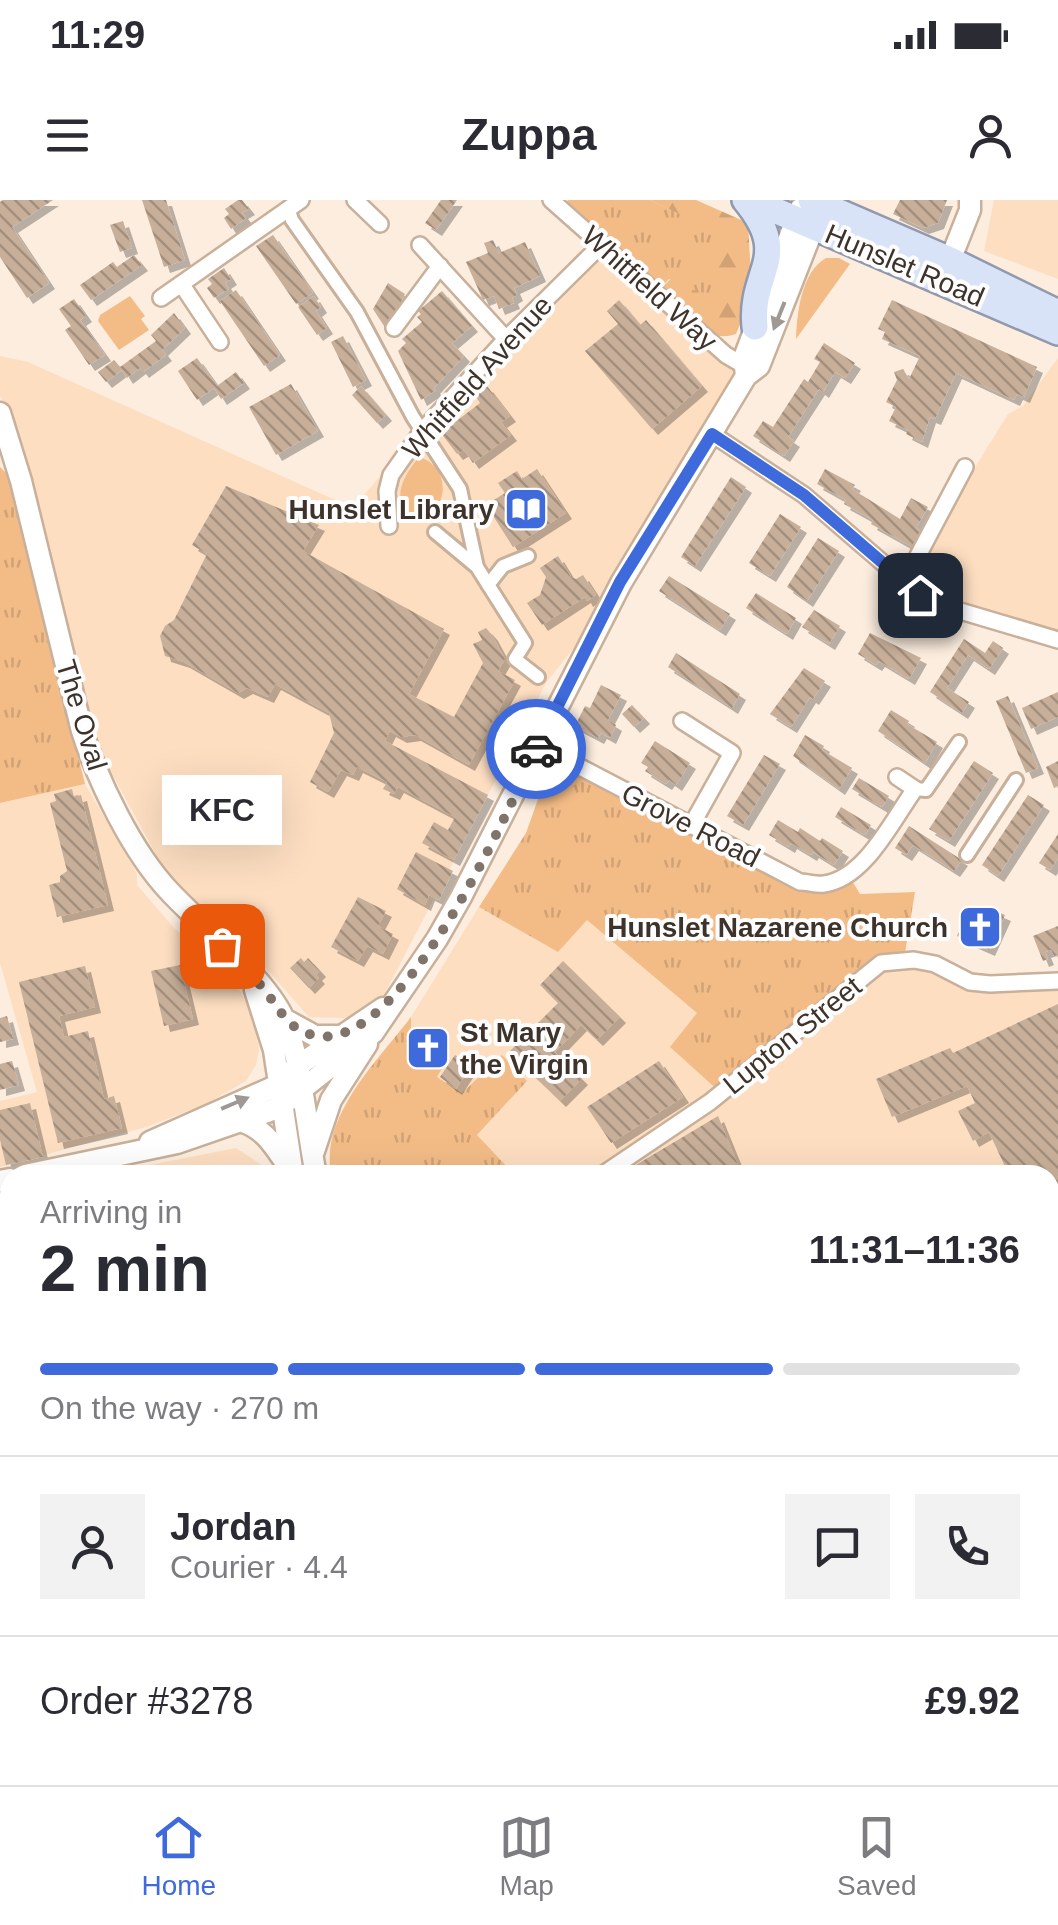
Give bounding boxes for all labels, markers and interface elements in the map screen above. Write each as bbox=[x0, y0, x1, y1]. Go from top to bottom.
text: 11:29 bbox=[50, 14, 145, 56]
icon: menu bbox=[40, 108, 95, 163]
icon: person bbox=[963, 108, 1018, 163]
text: Zuppa bbox=[462, 109, 596, 160]
street label: Hunslet Road bbox=[821, 218, 989, 313]
street label: Whitfield Way bbox=[576, 220, 723, 357]
street label: Whitfield Avenue bbox=[396, 290, 559, 465]
one-way arrow bbox=[770, 301, 786, 331]
library icon: Hunslet Library bbox=[503, 486, 549, 532]
place label: Hunslet Library bbox=[289, 494, 494, 525]
pin bbox=[878, 553, 963, 638]
icon: home bbox=[893, 568, 948, 623]
street label: The Oval bbox=[50, 656, 113, 774]
courier bbox=[486, 699, 586, 799]
icon: car bbox=[509, 722, 564, 777]
callout: KFC bbox=[162, 776, 282, 846]
street label: Grove Road bbox=[616, 777, 765, 874]
text: KFC bbox=[189, 792, 255, 828]
pin bbox=[180, 904, 265, 989]
church icon: Hunslet Nazarene Church bbox=[957, 904, 1003, 950]
place label: Hunslet Nazarene Church bbox=[607, 912, 948, 943]
icon: bag bbox=[195, 919, 250, 974]
street label: Lupton Street bbox=[717, 970, 868, 1100]
place label: St Mary the Virgin bbox=[460, 1017, 589, 1080]
church icon: St Mary the Virgin bbox=[405, 1025, 451, 1071]
one-way arrow bbox=[220, 1095, 250, 1111]
text: Arriving in bbox=[40, 1194, 182, 1230]
text: 11:31–11:36 bbox=[809, 1229, 1020, 1271]
text: 2 min bbox=[40, 1232, 210, 1305]
text: On the way · 270 m bbox=[40, 1390, 319, 1426]
button: person bbox=[40, 1494, 145, 1599]
button: chat bbox=[785, 1494, 890, 1599]
button: phone bbox=[915, 1494, 1020, 1599]
text: Jordan bbox=[170, 1506, 297, 1548]
text: Courier · 4.4 bbox=[170, 1549, 348, 1585]
text: Order #3278 bbox=[40, 1680, 253, 1722]
text: £9.92 bbox=[925, 1680, 1020, 1722]
tab: Home bbox=[141, 1810, 216, 1902]
tab: Map bbox=[499, 1810, 554, 1902]
tab: Saved bbox=[837, 1810, 916, 1902]

